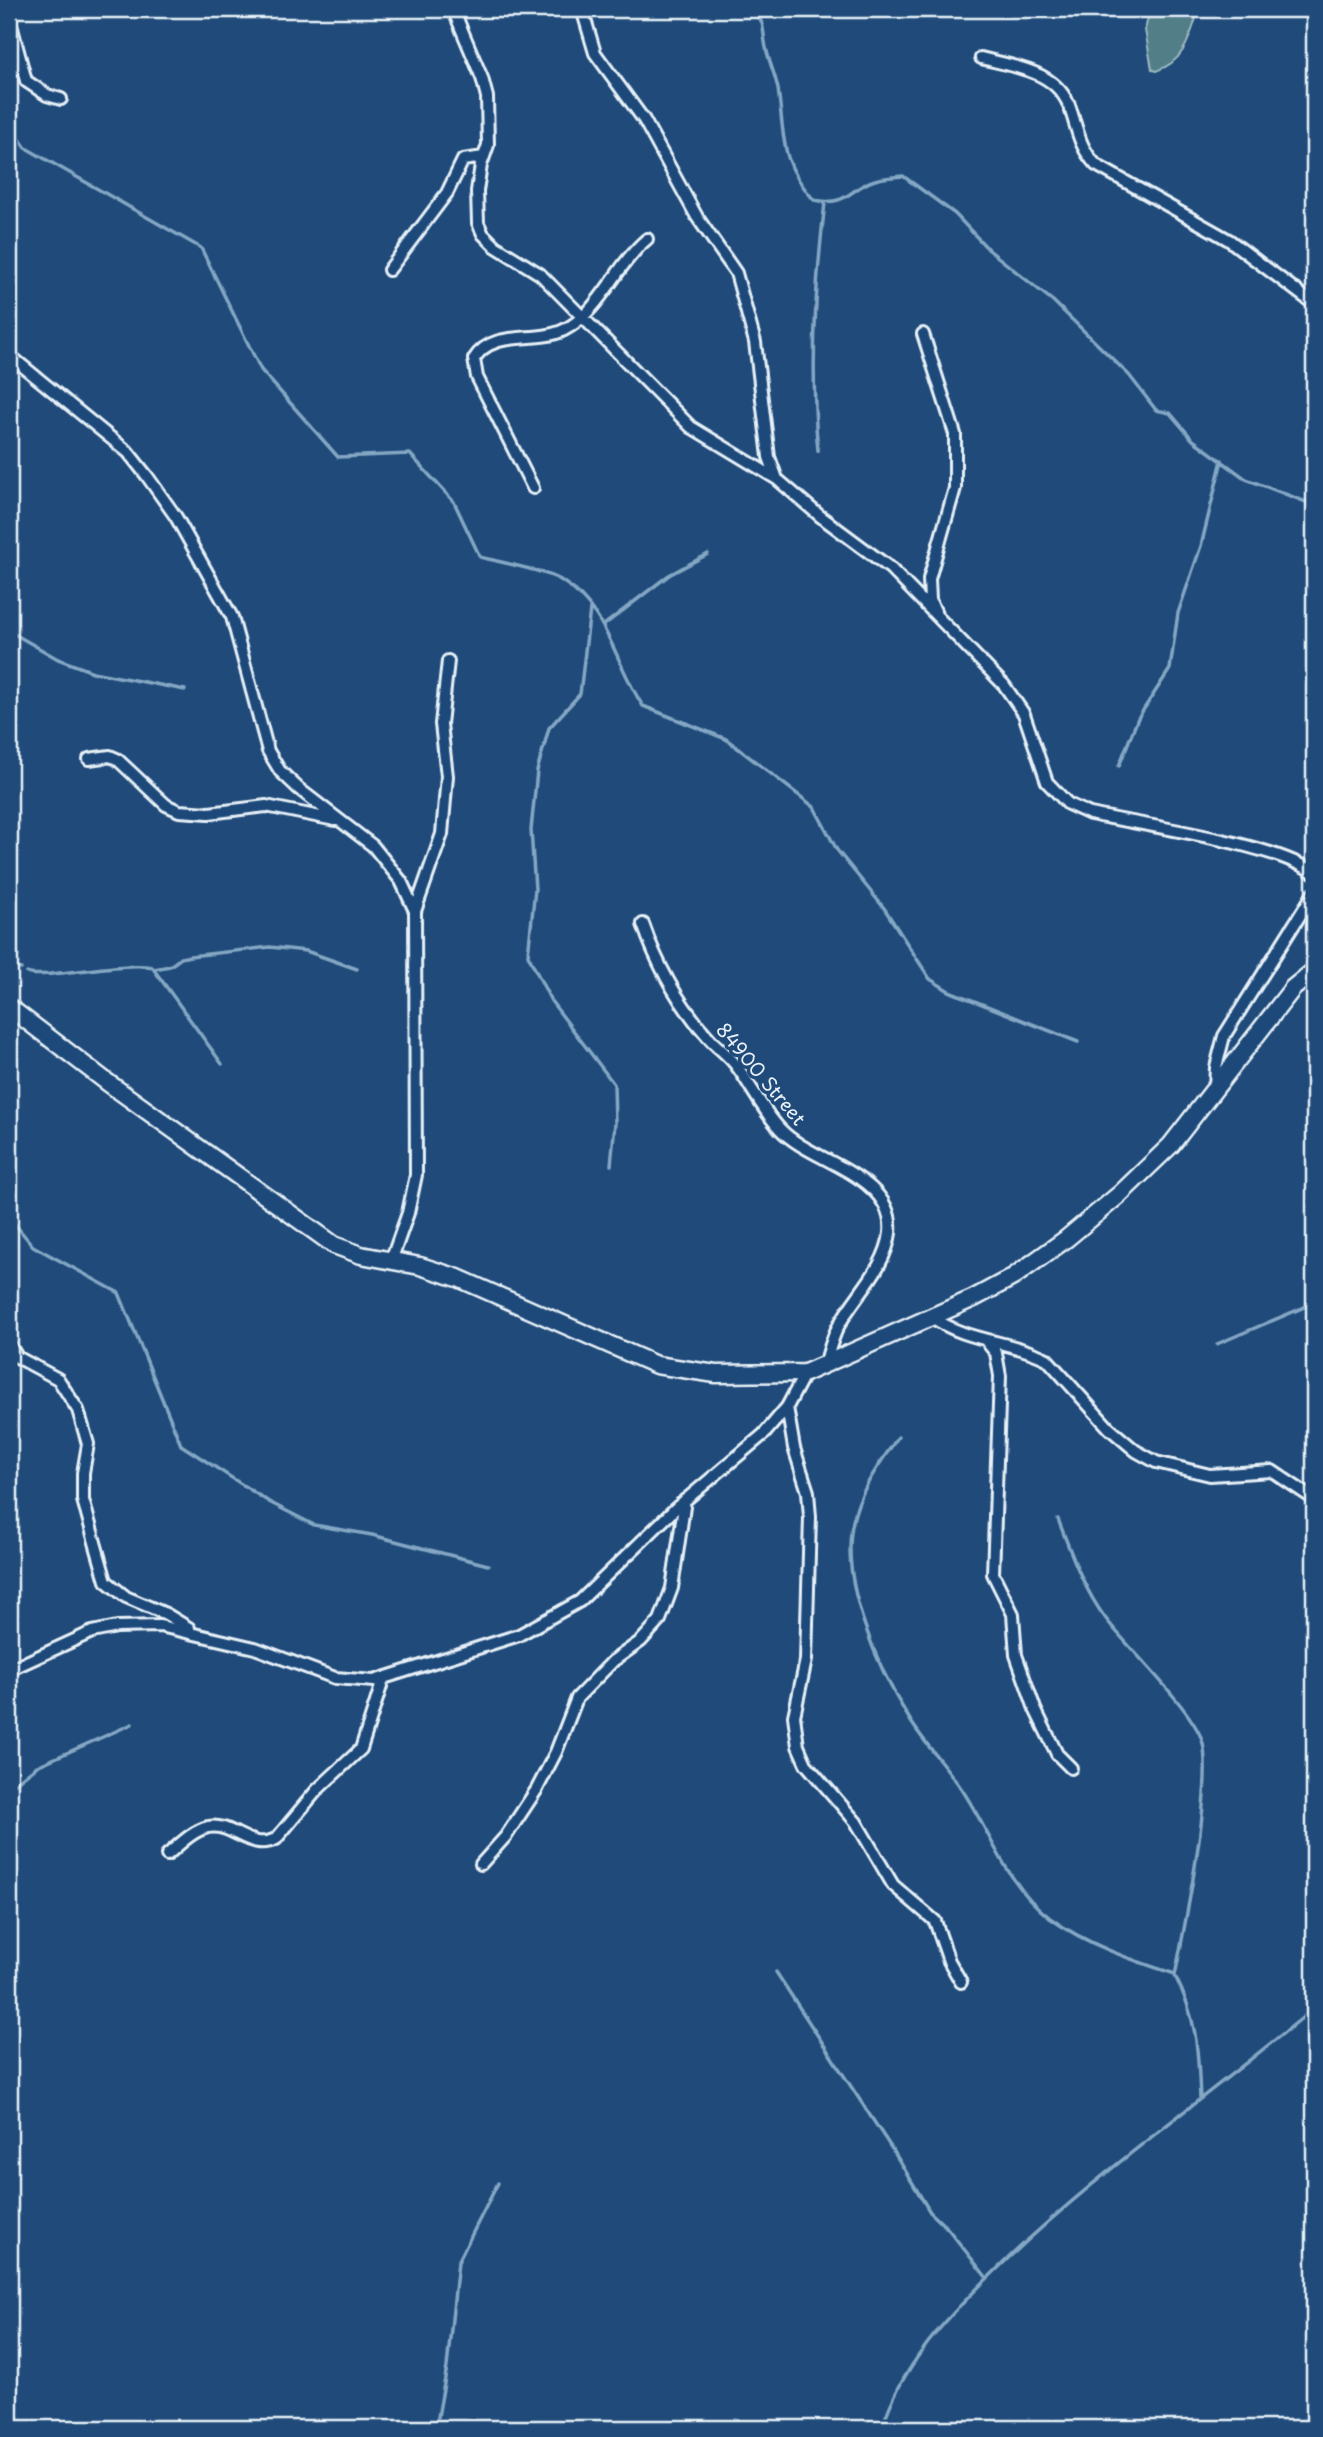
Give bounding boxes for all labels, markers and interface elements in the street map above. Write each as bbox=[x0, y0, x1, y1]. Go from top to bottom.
street label: 84900 Street bbox=[710, 1016, 813, 1131]

